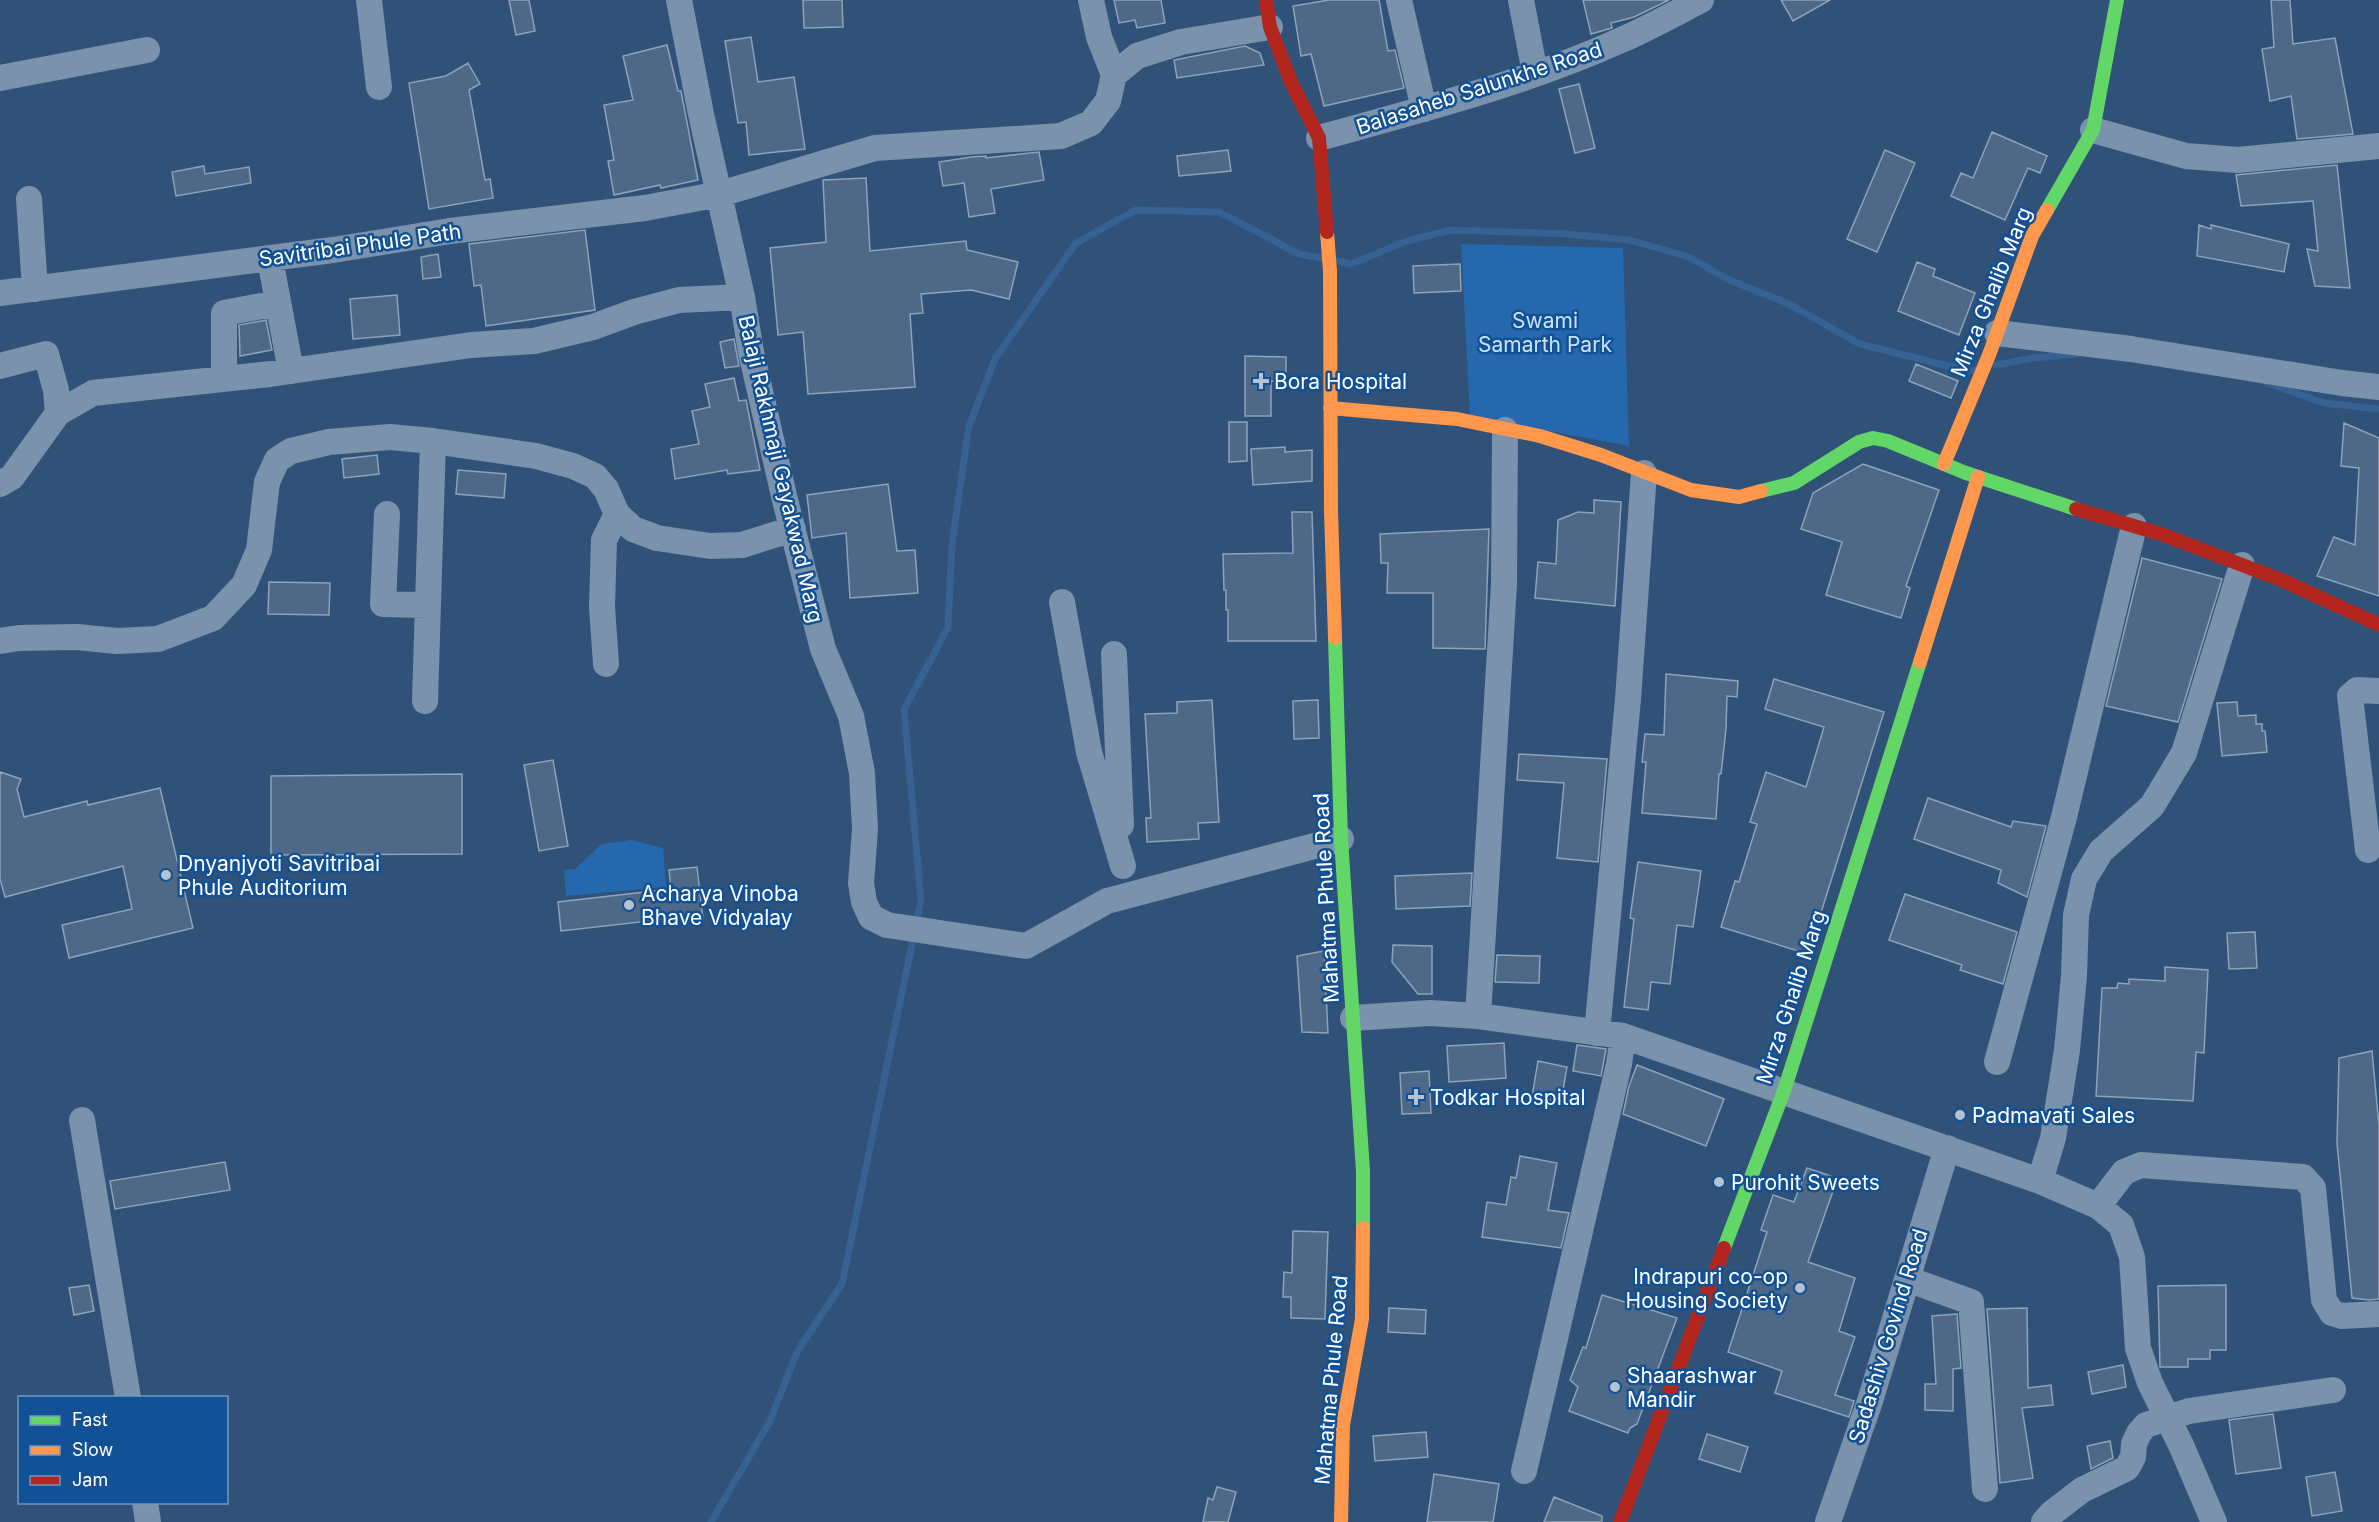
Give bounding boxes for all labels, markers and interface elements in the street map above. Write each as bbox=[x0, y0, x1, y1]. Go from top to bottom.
street label: Balasaheb Salunkhe Road bbox=[1353, 36, 1605, 140]
street label: Mirza Ghalib Marg bbox=[1945, 203, 2037, 381]
street label: Savitribai Phule Path bbox=[257, 218, 463, 272]
park label: Swami Samarth Park bbox=[1478, 308, 1612, 357]
street label: Balaji Rakhmaji Gayakwad Marg bbox=[733, 313, 829, 625]
place label: Bora Hospital bbox=[1274, 369, 1407, 394]
marker: Bora Hospital bbox=[1252, 372, 1270, 390]
street label: Mahatma Phule Road bbox=[1308, 792, 1344, 1004]
place label: Dnyanjyoti Savitribai Phule Auditorium bbox=[178, 851, 380, 900]
marker: Dnyanjyoti Savitribai Phule Auditorium bbox=[159, 868, 173, 882]
place label: Acharya Vinoba Bhave Vidyalay bbox=[641, 881, 799, 930]
marker: Acharya Vinoba Bhave Vidyalay bbox=[622, 898, 636, 912]
street label: Mirza Ghalib Marg bbox=[1751, 907, 1831, 1087]
place label: Todkar Hospital bbox=[1430, 1085, 1586, 1110]
marker: Todkar Hospital bbox=[1407, 1088, 1425, 1106]
place label: Padmavati Sales bbox=[1972, 1103, 2135, 1128]
marker: Padmavati Sales bbox=[1953, 1108, 1967, 1122]
place label: Purohit Sweets bbox=[1731, 1170, 1880, 1195]
marker: Purohit Sweets bbox=[1712, 1175, 1726, 1189]
street label: Sadashiv Govind Road bbox=[1843, 1226, 1933, 1446]
place label: Indrapuri co-op Housing Society bbox=[1626, 1264, 1788, 1313]
street label: Mahatma Phule Road bbox=[1309, 1274, 1353, 1486]
marker: Indrapuri co-op Housing Society bbox=[1793, 1281, 1807, 1295]
place label: Shaarashwar Mandir bbox=[1627, 1363, 1757, 1412]
marker: Shaarashwar Mandir bbox=[1608, 1380, 1622, 1394]
legend bbox=[18, 1396, 228, 1504]
text: Fast bbox=[72, 1409, 108, 1430]
text: Slow bbox=[72, 1439, 113, 1460]
text: Jam bbox=[72, 1469, 108, 1490]

